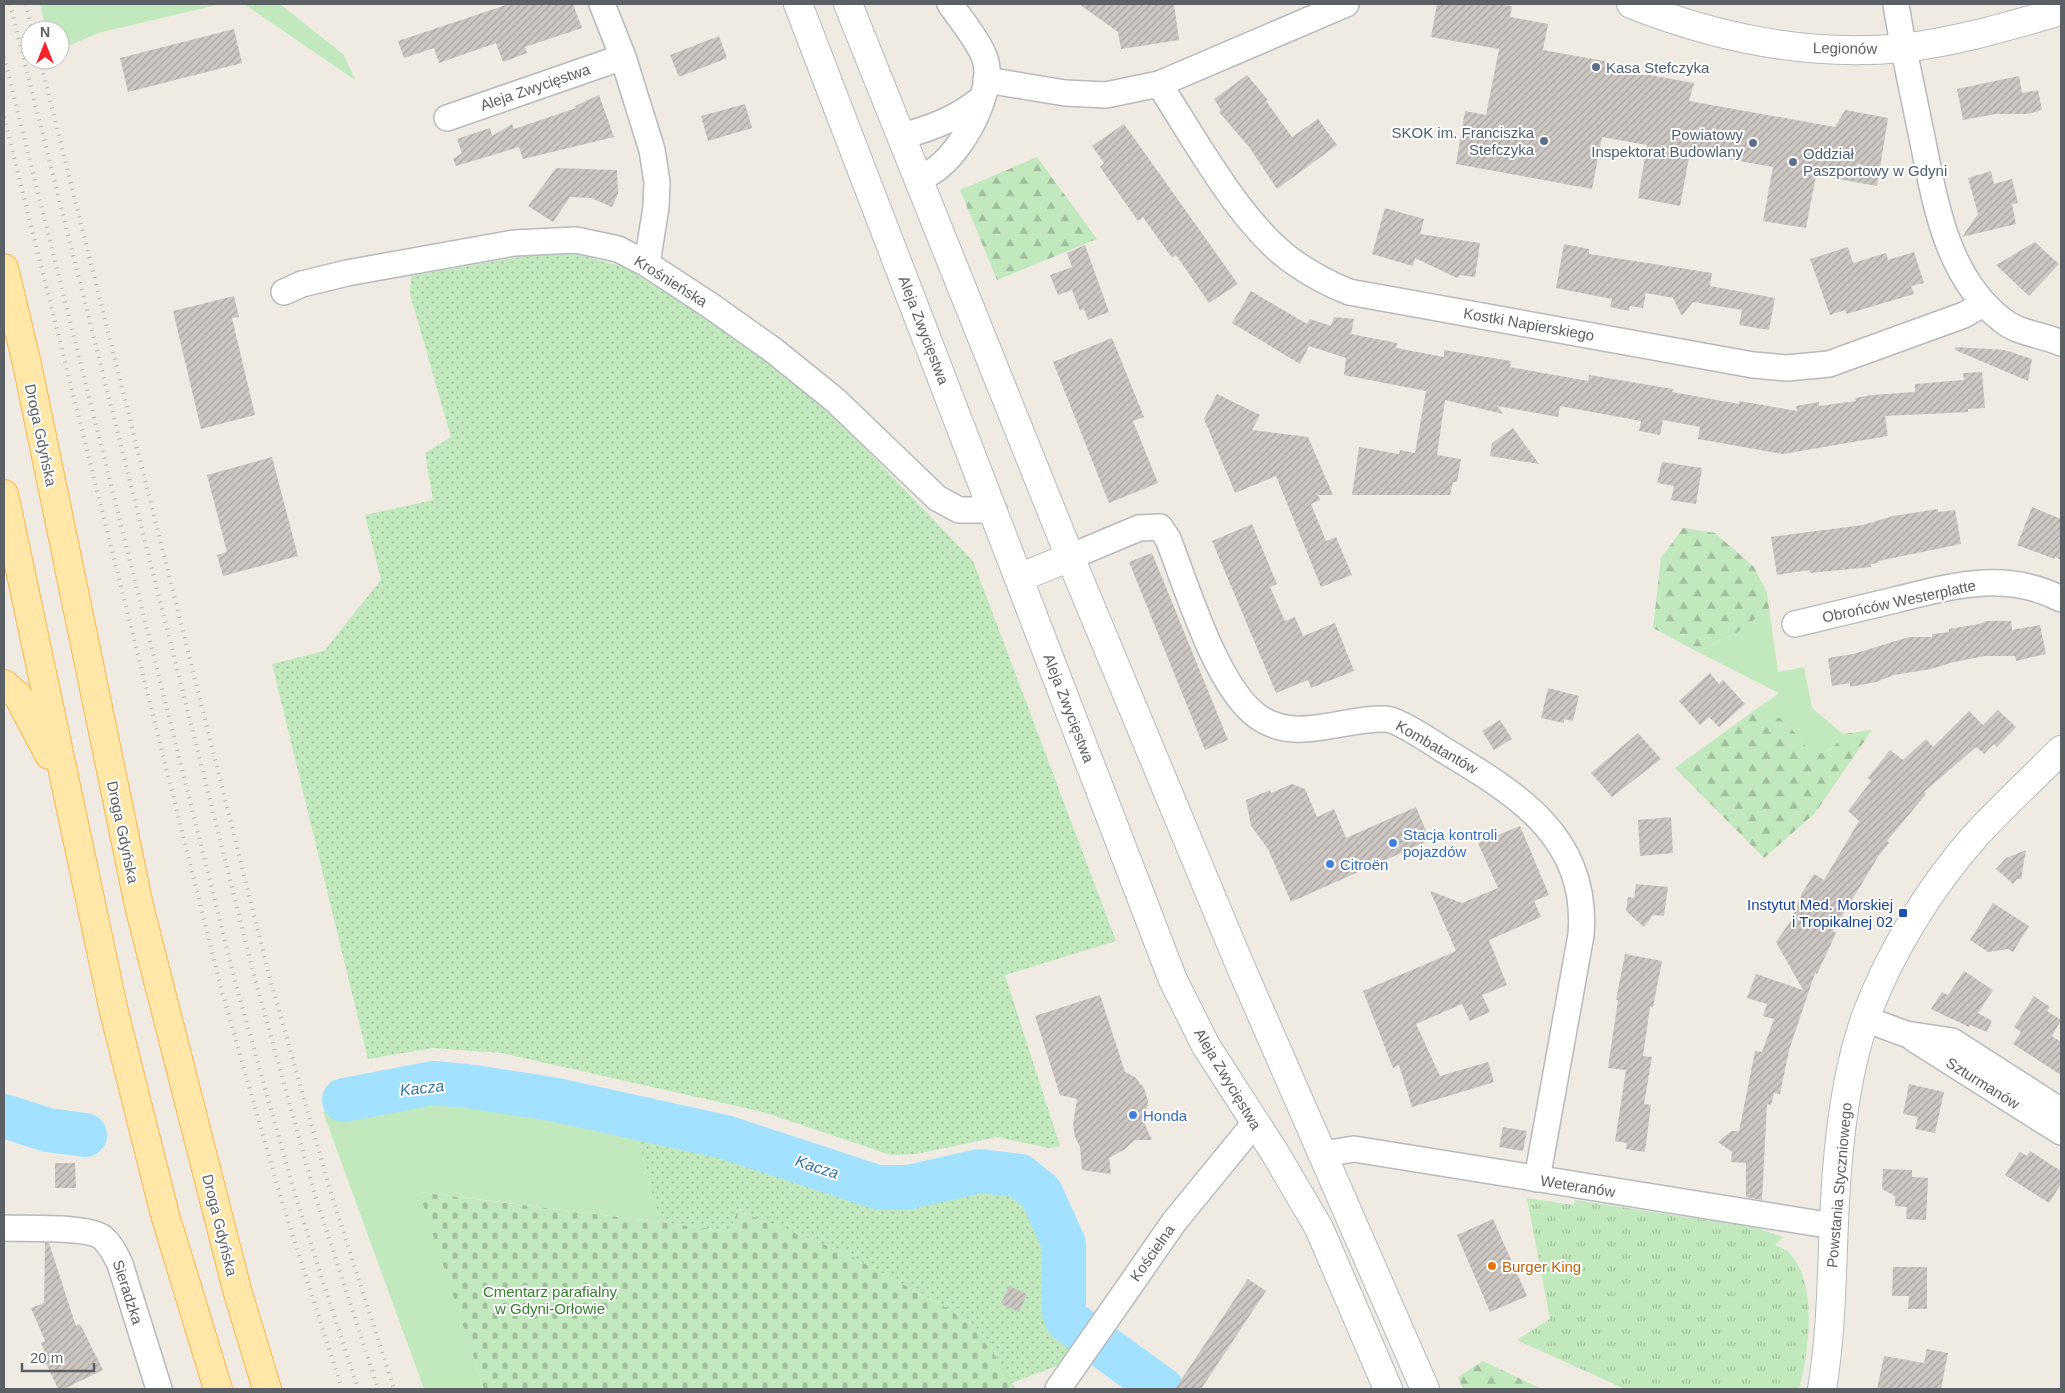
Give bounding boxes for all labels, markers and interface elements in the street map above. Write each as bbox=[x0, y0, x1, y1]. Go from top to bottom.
north arrow bbox=[20, 20, 70, 70]
text: N bbox=[40, 24, 50, 40]
street label: Legionów bbox=[1813, 39, 1877, 57]
place label: Kasa Stefczyka bbox=[1606, 59, 1710, 76]
street label: Aleja Zwycięstwa bbox=[478, 60, 593, 114]
marker: Kasa Stefczyka bbox=[1590, 61, 1602, 73]
place label: SKOK im. Franciszka Stefczyka bbox=[1391, 124, 1535, 158]
place label: Powiatowy Inspektorat Budowlany bbox=[1591, 126, 1743, 160]
marker: SKOK im. Franciszka Stefczyka bbox=[1538, 135, 1550, 147]
marker: Powiatowy Inspektorat Budowlany bbox=[1747, 137, 1759, 149]
place label: Oddział Paszportowy w Gdyni bbox=[1803, 145, 1947, 179]
marker: Oddział Paszportowy w Gdyni bbox=[1787, 156, 1799, 168]
street label: Krośnieńska bbox=[631, 252, 711, 310]
street label: Aleja Zwycięstwa bbox=[895, 273, 953, 387]
street label: Kostki Napierskiego bbox=[1462, 304, 1596, 344]
street label: Droga Gdyńska bbox=[22, 382, 60, 488]
street label: Obrońców Westerplatte bbox=[1821, 576, 1977, 626]
street label: Aleja Zwycięstwa bbox=[1040, 651, 1098, 765]
street label: Kombatantów bbox=[1393, 717, 1481, 777]
street label: Droga Gdyńska bbox=[104, 779, 142, 885]
place label: Stacja kontroli pojazdów bbox=[1403, 826, 1497, 860]
marker: Stacja kontroli pojazdów bbox=[1387, 837, 1399, 849]
place label: Citroën bbox=[1340, 856, 1388, 873]
marker: Citroën bbox=[1324, 858, 1336, 870]
place label: Instytut Med. Morskiej i Tropikalnej 02 bbox=[1747, 896, 1893, 930]
marker: Instytut Med. Morskiej i Tropikalnej 02 bbox=[1897, 907, 1909, 919]
street label: Aleja Zwycięstwa bbox=[1191, 1025, 1265, 1133]
street label: Szturmanów bbox=[1943, 1054, 2023, 1112]
water label: Kacza bbox=[399, 1077, 445, 1099]
street label: Powstania Styczniowego bbox=[1823, 1102, 1855, 1268]
place label: Honda bbox=[1143, 1107, 1188, 1124]
marker: Honda bbox=[1127, 1109, 1139, 1121]
water label: Kacza bbox=[793, 1152, 841, 1182]
street label: Droga Gdyńska bbox=[199, 1172, 241, 1278]
street label: Weteranów bbox=[1539, 1172, 1617, 1200]
street label: Kościelna bbox=[1126, 1221, 1178, 1285]
street label: Sieradzka bbox=[110, 1258, 147, 1327]
place label: Burger King bbox=[1502, 1258, 1581, 1275]
marker: Burger King bbox=[1486, 1260, 1498, 1272]
park label: Cmentarz parafialny w Gdyni-Orłowie bbox=[483, 1283, 618, 1317]
scale bar bbox=[22, 1340, 95, 1372]
text: 20 m bbox=[30, 1349, 63, 1366]

